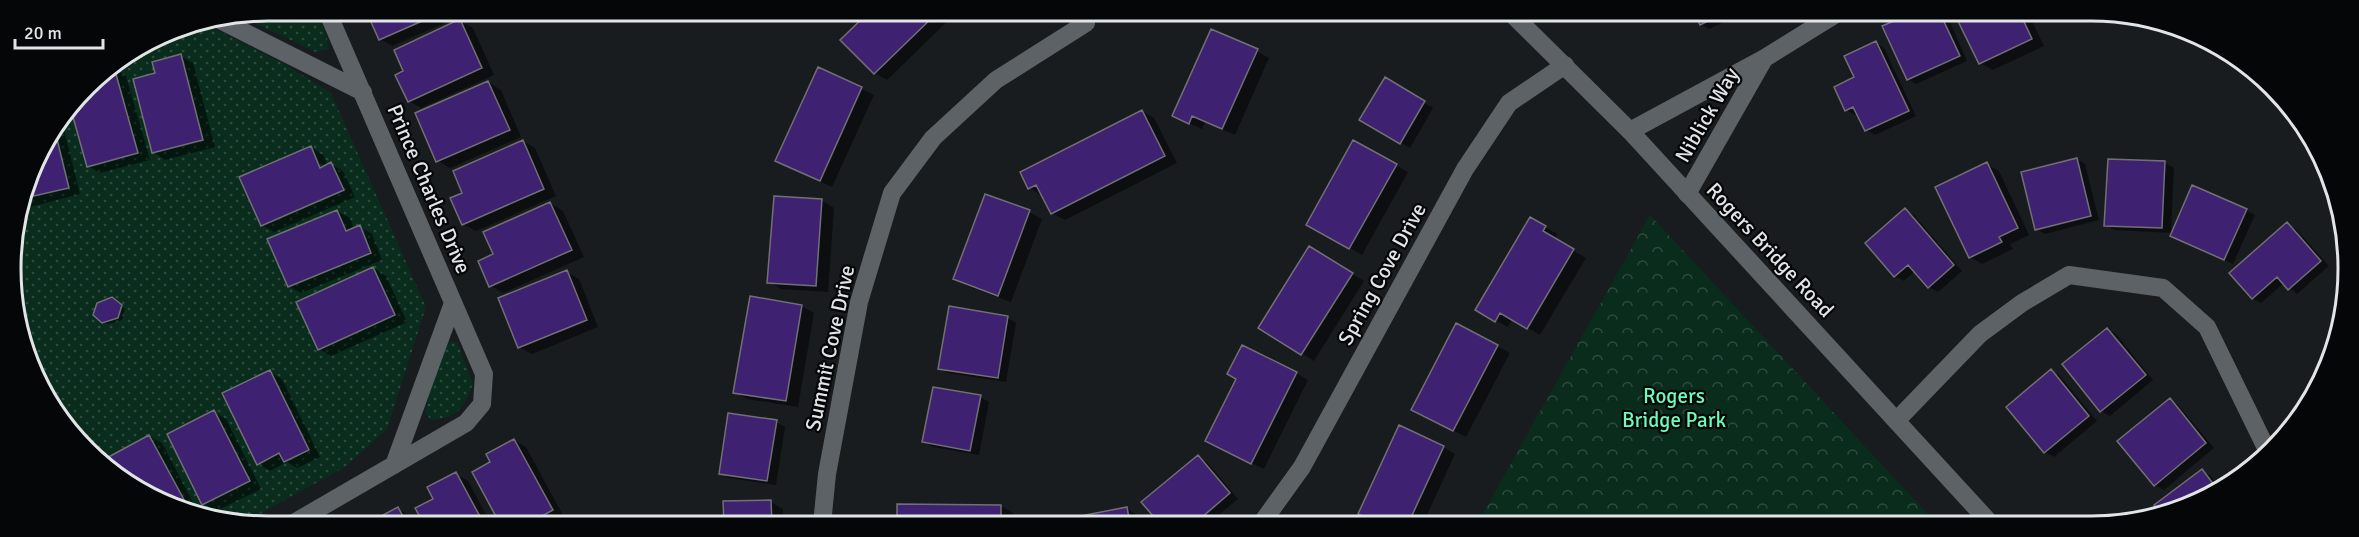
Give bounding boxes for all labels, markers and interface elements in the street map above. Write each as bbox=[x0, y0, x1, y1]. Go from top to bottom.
scale bar bbox=[15, 12, 104, 50]
text: 20 m bbox=[24, 22, 62, 44]
street label: Niblick Way bbox=[1669, 63, 1745, 167]
street label: Prince Charles Drive bbox=[382, 100, 476, 278]
street label: Rogers Bridge Road bbox=[1701, 177, 1839, 323]
street label: Spring Cove Drive bbox=[1332, 198, 1432, 350]
street label: Summit Cove Drive bbox=[800, 263, 860, 433]
park label: Rogers Bridge Park bbox=[1622, 383, 1726, 433]

